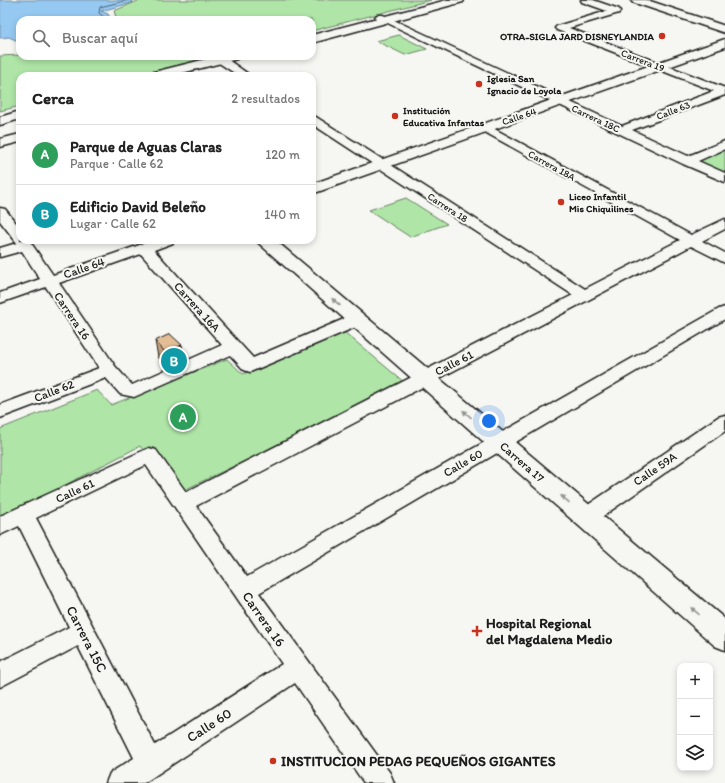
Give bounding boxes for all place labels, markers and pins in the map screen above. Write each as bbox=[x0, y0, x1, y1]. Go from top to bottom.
place label: OTRA-SIGLA JARD DISNEYLANDIA bbox=[500, 30, 655, 43]
marker: OTRA-SIGLA JARD DISNEYLANDIA bbox=[657, 31, 667, 41]
place label: Iglesia San Ignacio de Loyola bbox=[487, 72, 562, 97]
marker: Iglesia San Ignacio de Loyola bbox=[474, 79, 484, 89]
place label: Institución Educativa Infantas bbox=[403, 104, 485, 129]
marker: Institución Educativa Infantas bbox=[390, 111, 400, 121]
place label: Liceo Infantil Mis Chiquilines bbox=[569, 190, 634, 215]
marker: Liceo Infantil Mis Chiquilines bbox=[556, 197, 566, 207]
pin: B bbox=[161, 346, 187, 376]
pin: A bbox=[170, 402, 196, 432]
place label: Hospital Regional del Magdalena Medio bbox=[486, 615, 612, 648]
marker: Hospital Regional del Magdalena Medio bbox=[471, 625, 483, 637]
place label: INSTITUCION PEDAG PEQUEÑOS GIGANTES bbox=[281, 753, 556, 770]
marker: INSTITUCION PEDAG PEQUEÑOS GIGANTES bbox=[268, 756, 278, 766]

